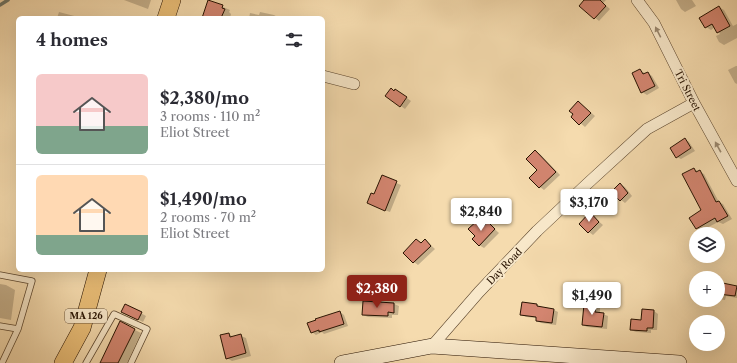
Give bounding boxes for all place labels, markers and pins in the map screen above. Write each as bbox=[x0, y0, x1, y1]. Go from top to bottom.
pin: $3,170 bbox=[556, 189, 622, 223]
pin: $2,840 bbox=[448, 198, 514, 232]
pin: $2,380 bbox=[344, 275, 410, 309]
pin: $1,490 bbox=[559, 282, 625, 316]

